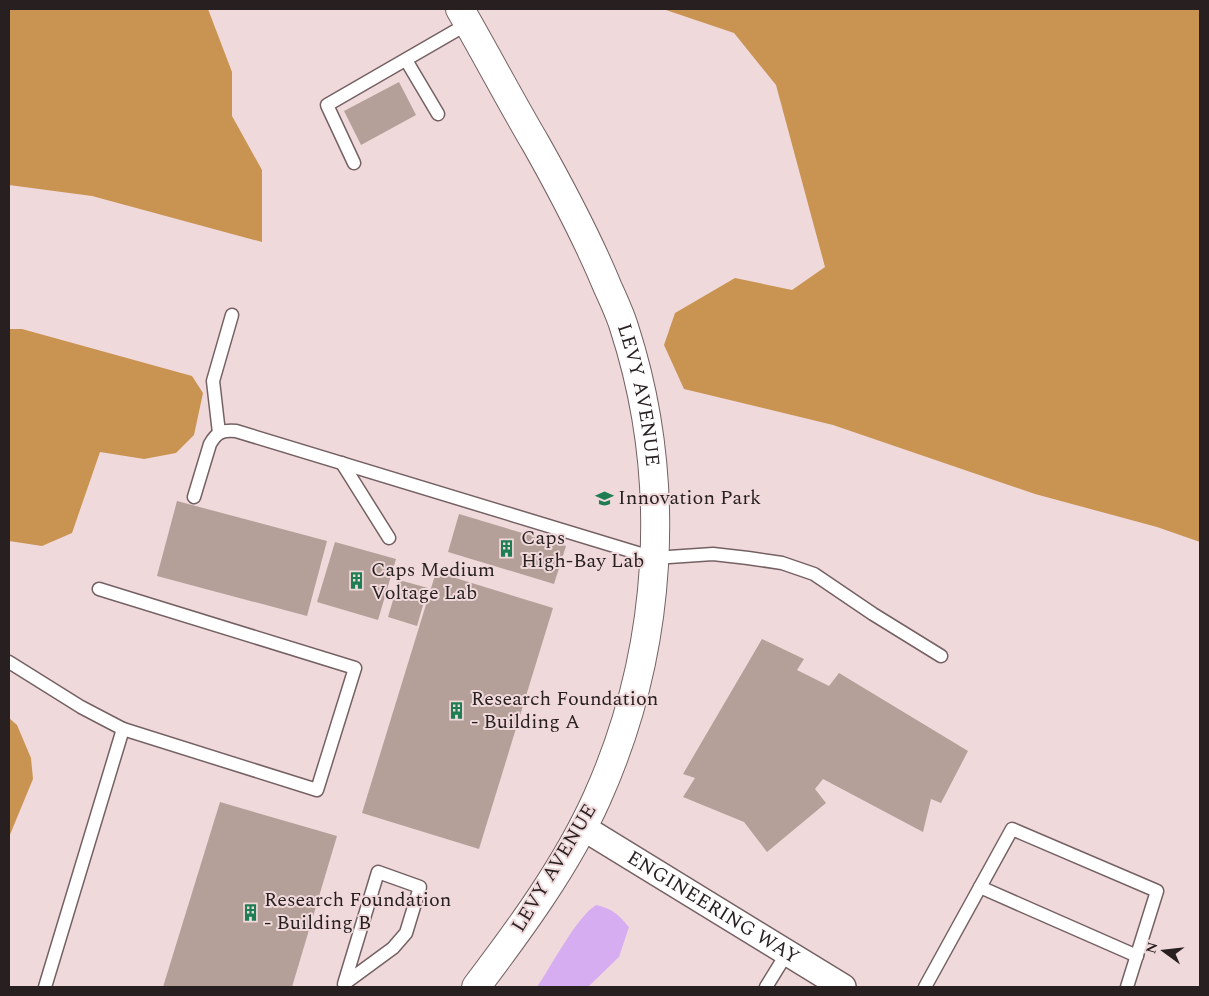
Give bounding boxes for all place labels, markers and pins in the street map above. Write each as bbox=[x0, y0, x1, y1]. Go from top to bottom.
place label: Innovation Park bbox=[618, 483, 761, 513]
school or university icon: Innovation Park bbox=[594, 488, 614, 508]
place label: Caps High-Bay Lab bbox=[521, 523, 644, 576]
building icon: Caps High-Bay Lab bbox=[497, 539, 517, 559]
place label: Caps Medium Voltage Lab bbox=[371, 555, 495, 608]
building icon: Caps Medium Voltage Lab bbox=[347, 571, 367, 591]
place label: Research Foundation - Building A bbox=[471, 684, 658, 737]
building icon: Research Foundation - Building A bbox=[447, 701, 467, 721]
place label: Research Foundation - Building B bbox=[264, 885, 451, 938]
building icon: Research Foundation - Building B bbox=[240, 902, 260, 922]

